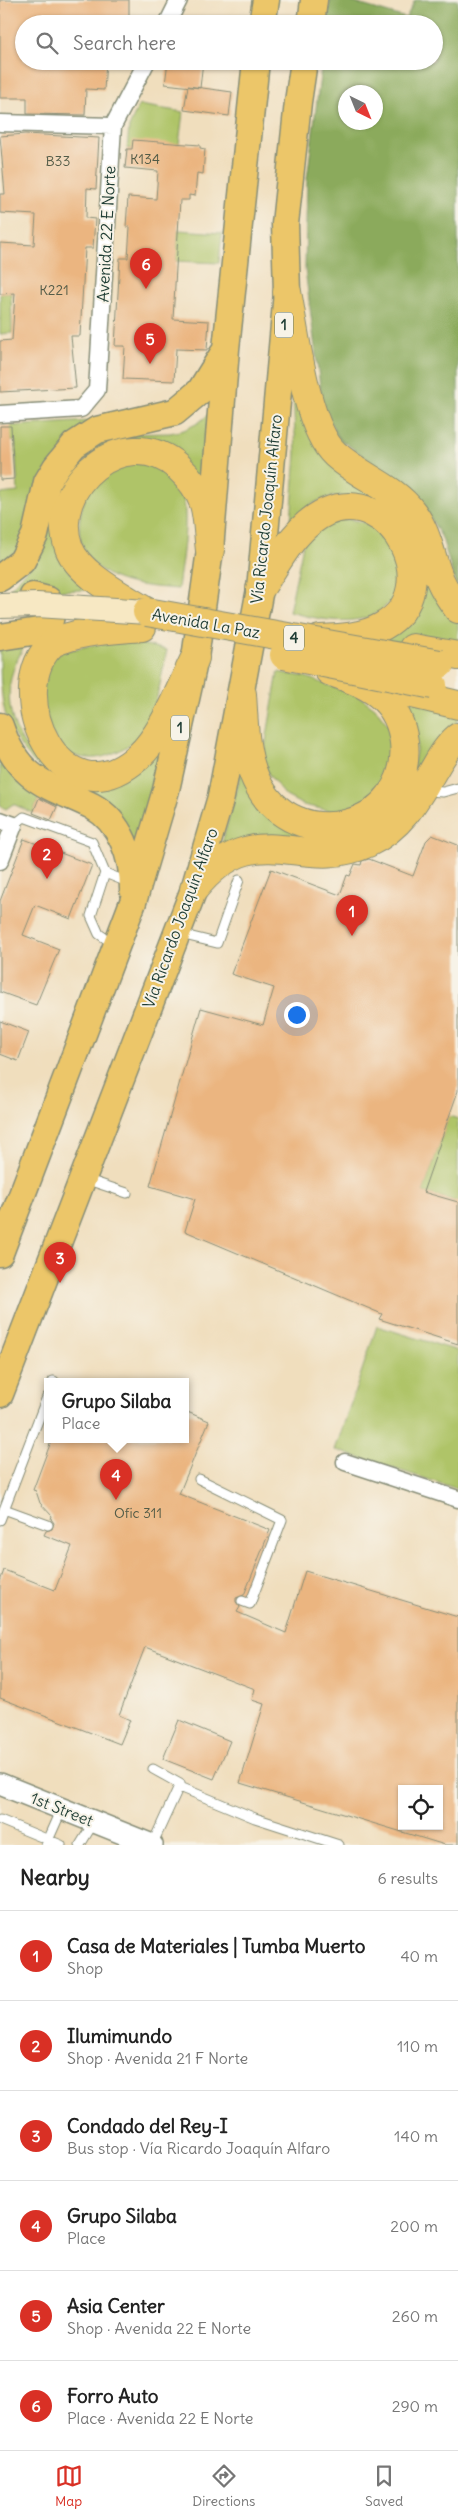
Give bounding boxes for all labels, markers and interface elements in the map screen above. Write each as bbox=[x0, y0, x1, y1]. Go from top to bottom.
search box bbox=[15, 15, 443, 70]
icon: search bbox=[33, 29, 61, 57]
text: Search here bbox=[73, 31, 176, 55]
north arrow bbox=[338, 85, 383, 130]
house number: K134 bbox=[130, 150, 160, 168]
house number: B33 bbox=[45, 152, 71, 170]
street label: Avenida 22 E Norte bbox=[92, 165, 120, 303]
pin: 6 bbox=[130, 248, 162, 289]
house number: K221 bbox=[39, 281, 69, 299]
road number: 1 bbox=[275, 312, 293, 338]
pin: 5 bbox=[134, 323, 166, 364]
street label: Vía Ricardo Joaquín Alfaro bbox=[246, 413, 286, 605]
street label: Avenida La Paz bbox=[150, 604, 262, 642]
road number: 4 bbox=[284, 626, 304, 650]
road number: 1 bbox=[171, 716, 189, 740]
street label: Vía Ricardo Joaquín Alfaro bbox=[138, 825, 222, 1011]
pin: 2 bbox=[31, 838, 63, 879]
pin: 1 bbox=[336, 895, 368, 936]
your location bbox=[284, 1002, 310, 1028]
pin: 3 bbox=[44, 1242, 76, 1283]
popup bbox=[44, 1378, 189, 1443]
text: Grupo Silaba bbox=[62, 1389, 171, 1413]
text: Place bbox=[62, 1413, 100, 1433]
pin: 4 bbox=[100, 1459, 132, 1500]
house number: Ofic 311 bbox=[114, 1504, 162, 1522]
map controls bbox=[398, 1785, 443, 1830]
button: locate bbox=[398, 1785, 443, 1830]
street label: 1st Street bbox=[28, 1787, 97, 1831]
text: Nearby bbox=[20, 1864, 90, 1891]
text: 6 results bbox=[377, 1868, 438, 1888]
text: Casa de Materiales | Tumba Muerto bbox=[67, 1934, 365, 1958]
text: 1 bbox=[33, 1946, 39, 1966]
text: 40 m bbox=[400, 1946, 438, 1966]
text: Shop bbox=[67, 1958, 103, 1978]
text: Ilumimundo bbox=[67, 2024, 172, 2048]
text: 2 bbox=[32, 2036, 40, 2056]
text: 110 m bbox=[397, 2036, 438, 2056]
text: Shop · Avenida 21 F Norte bbox=[67, 2048, 248, 2068]
text: Condado del Rey-I bbox=[67, 2114, 228, 2138]
text: 3 bbox=[31, 2126, 41, 2146]
text: 140 m bbox=[394, 2126, 438, 2146]
text: Bus stop · Vía Ricardo Joaquín Alfaro bbox=[67, 2138, 330, 2158]
text: Grupo Silaba bbox=[67, 2204, 177, 2228]
text: 4 bbox=[31, 2216, 41, 2236]
text: 200 m bbox=[390, 2216, 438, 2236]
text: Place bbox=[67, 2228, 106, 2248]
text: Asia Center bbox=[67, 2294, 165, 2318]
text: 5 bbox=[31, 2306, 41, 2326]
text: 260 m bbox=[392, 2306, 438, 2326]
text: Shop · Avenida 22 E Norte bbox=[67, 2318, 251, 2338]
text: Forro Auto bbox=[67, 2384, 159, 2408]
text: 6 bbox=[31, 2396, 41, 2416]
text: 290 m bbox=[392, 2396, 438, 2416]
text: Place · Avenida 22 E Norte bbox=[67, 2408, 254, 2428]
tab: Map bbox=[55, 2462, 83, 2510]
tab: Directions bbox=[192, 2462, 255, 2510]
tab: Saved bbox=[365, 2462, 403, 2510]

